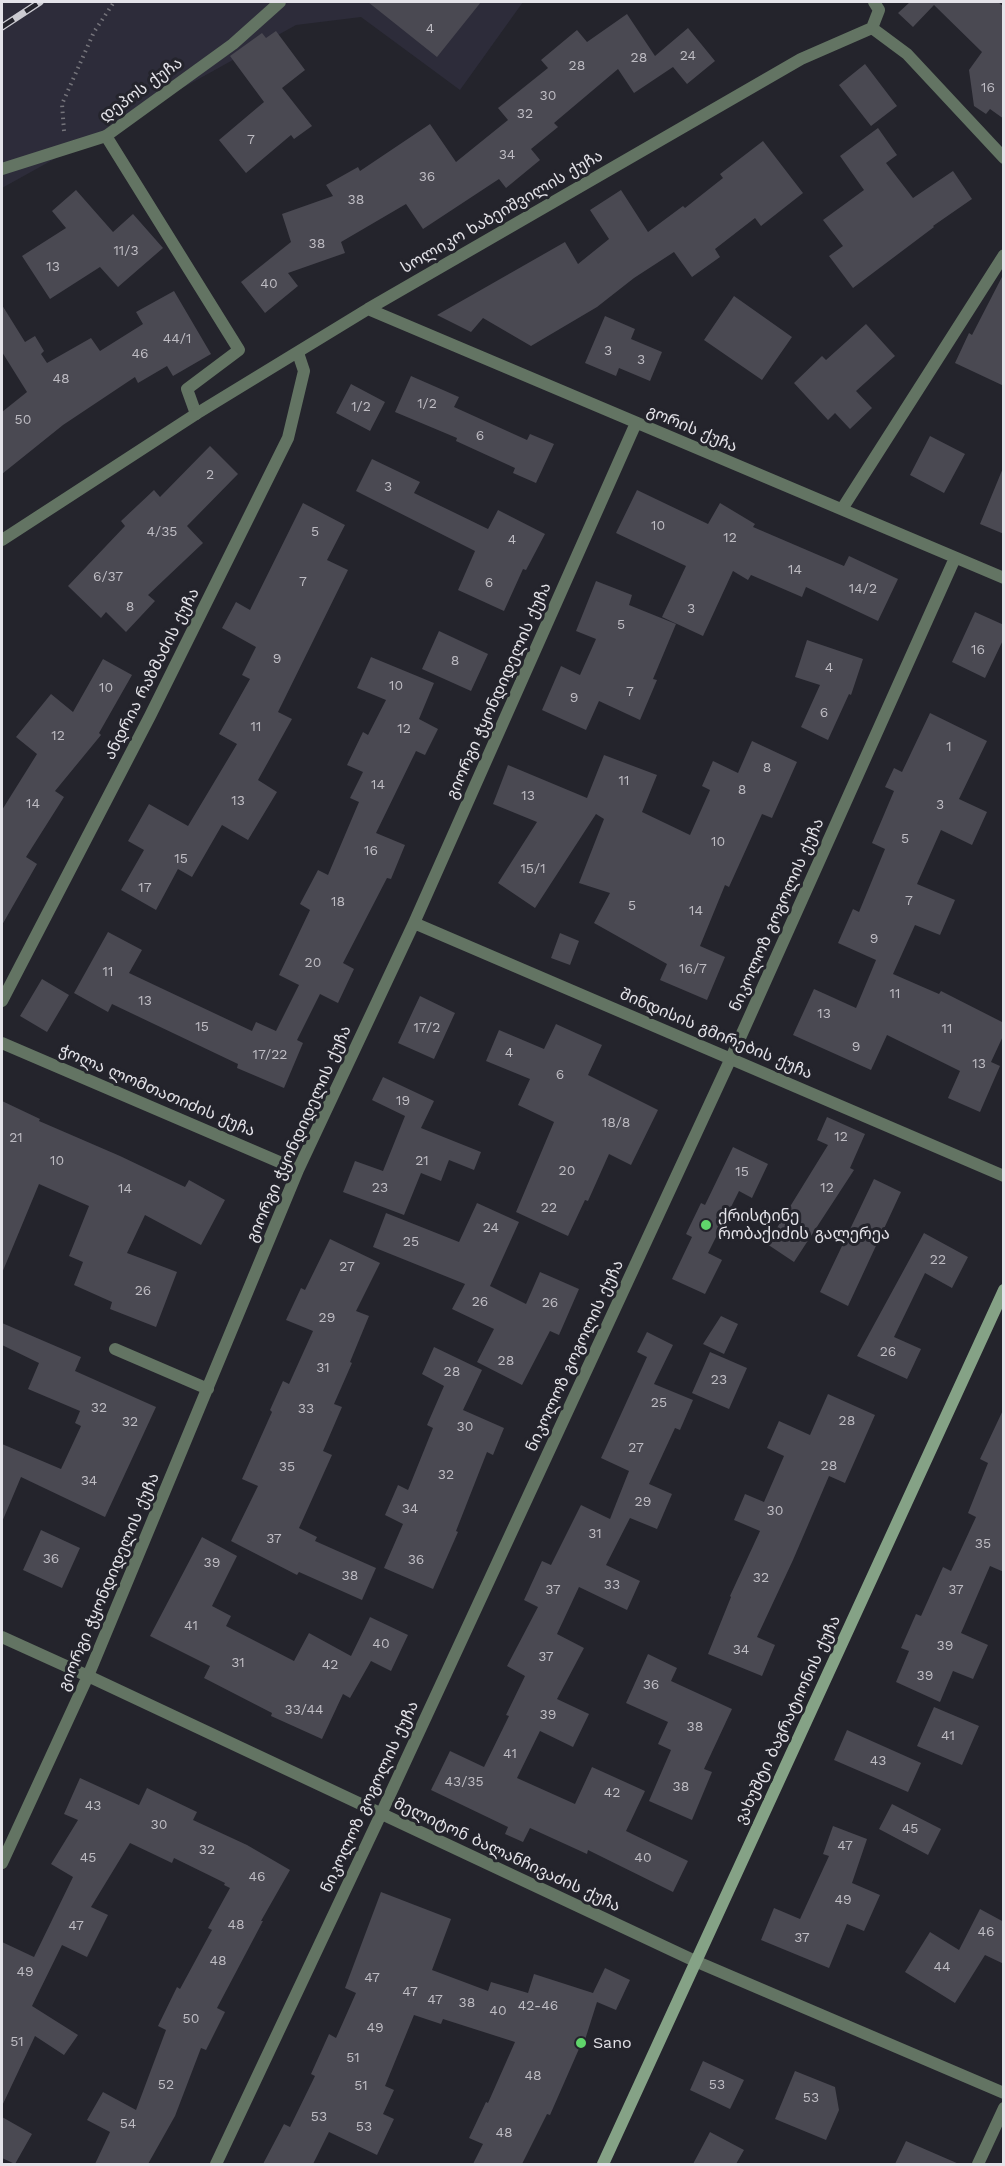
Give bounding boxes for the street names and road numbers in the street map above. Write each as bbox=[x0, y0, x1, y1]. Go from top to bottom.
street label: დეპოს ქუჩა bbox=[96, 53, 186, 127]
street label: სოლიკო ხაბეიშვილის ქუჩა bbox=[398, 146, 606, 278]
street label: გორის ქუჩა bbox=[644, 401, 740, 457]
street label: გიორგი ჭყონდიდელის ქუჩა bbox=[442, 580, 556, 802]
street label: ანდრია რაზმაძის ქუჩა bbox=[100, 585, 204, 763]
street label: ნიკოლოზ გოგოლის ქუჩა bbox=[726, 815, 828, 1015]
street label: შინდისის გმირების ქუჩა bbox=[617, 985, 815, 1083]
street label: გიორგი ჭყონდიდელის ქუჩა bbox=[242, 1023, 356, 1245]
street label: ჭოლა ლომთათიძის ქუჩა bbox=[56, 1041, 258, 1141]
street label: ნიკოლოზ გოგოლის ქუჩა bbox=[522, 1257, 628, 1455]
street label: გიორგი ჭყონდიდელის ქუჩა bbox=[54, 1470, 164, 1694]
street label: ვახუშტი ბაგრატიონის ქუჩა bbox=[731, 1613, 845, 1827]
street label: ნიკოლოზ გოგოლის ქუჩა bbox=[317, 1698, 423, 1896]
street label: მელიტონ ბალანჩივაძის ქუჩა bbox=[391, 1794, 623, 1916]

